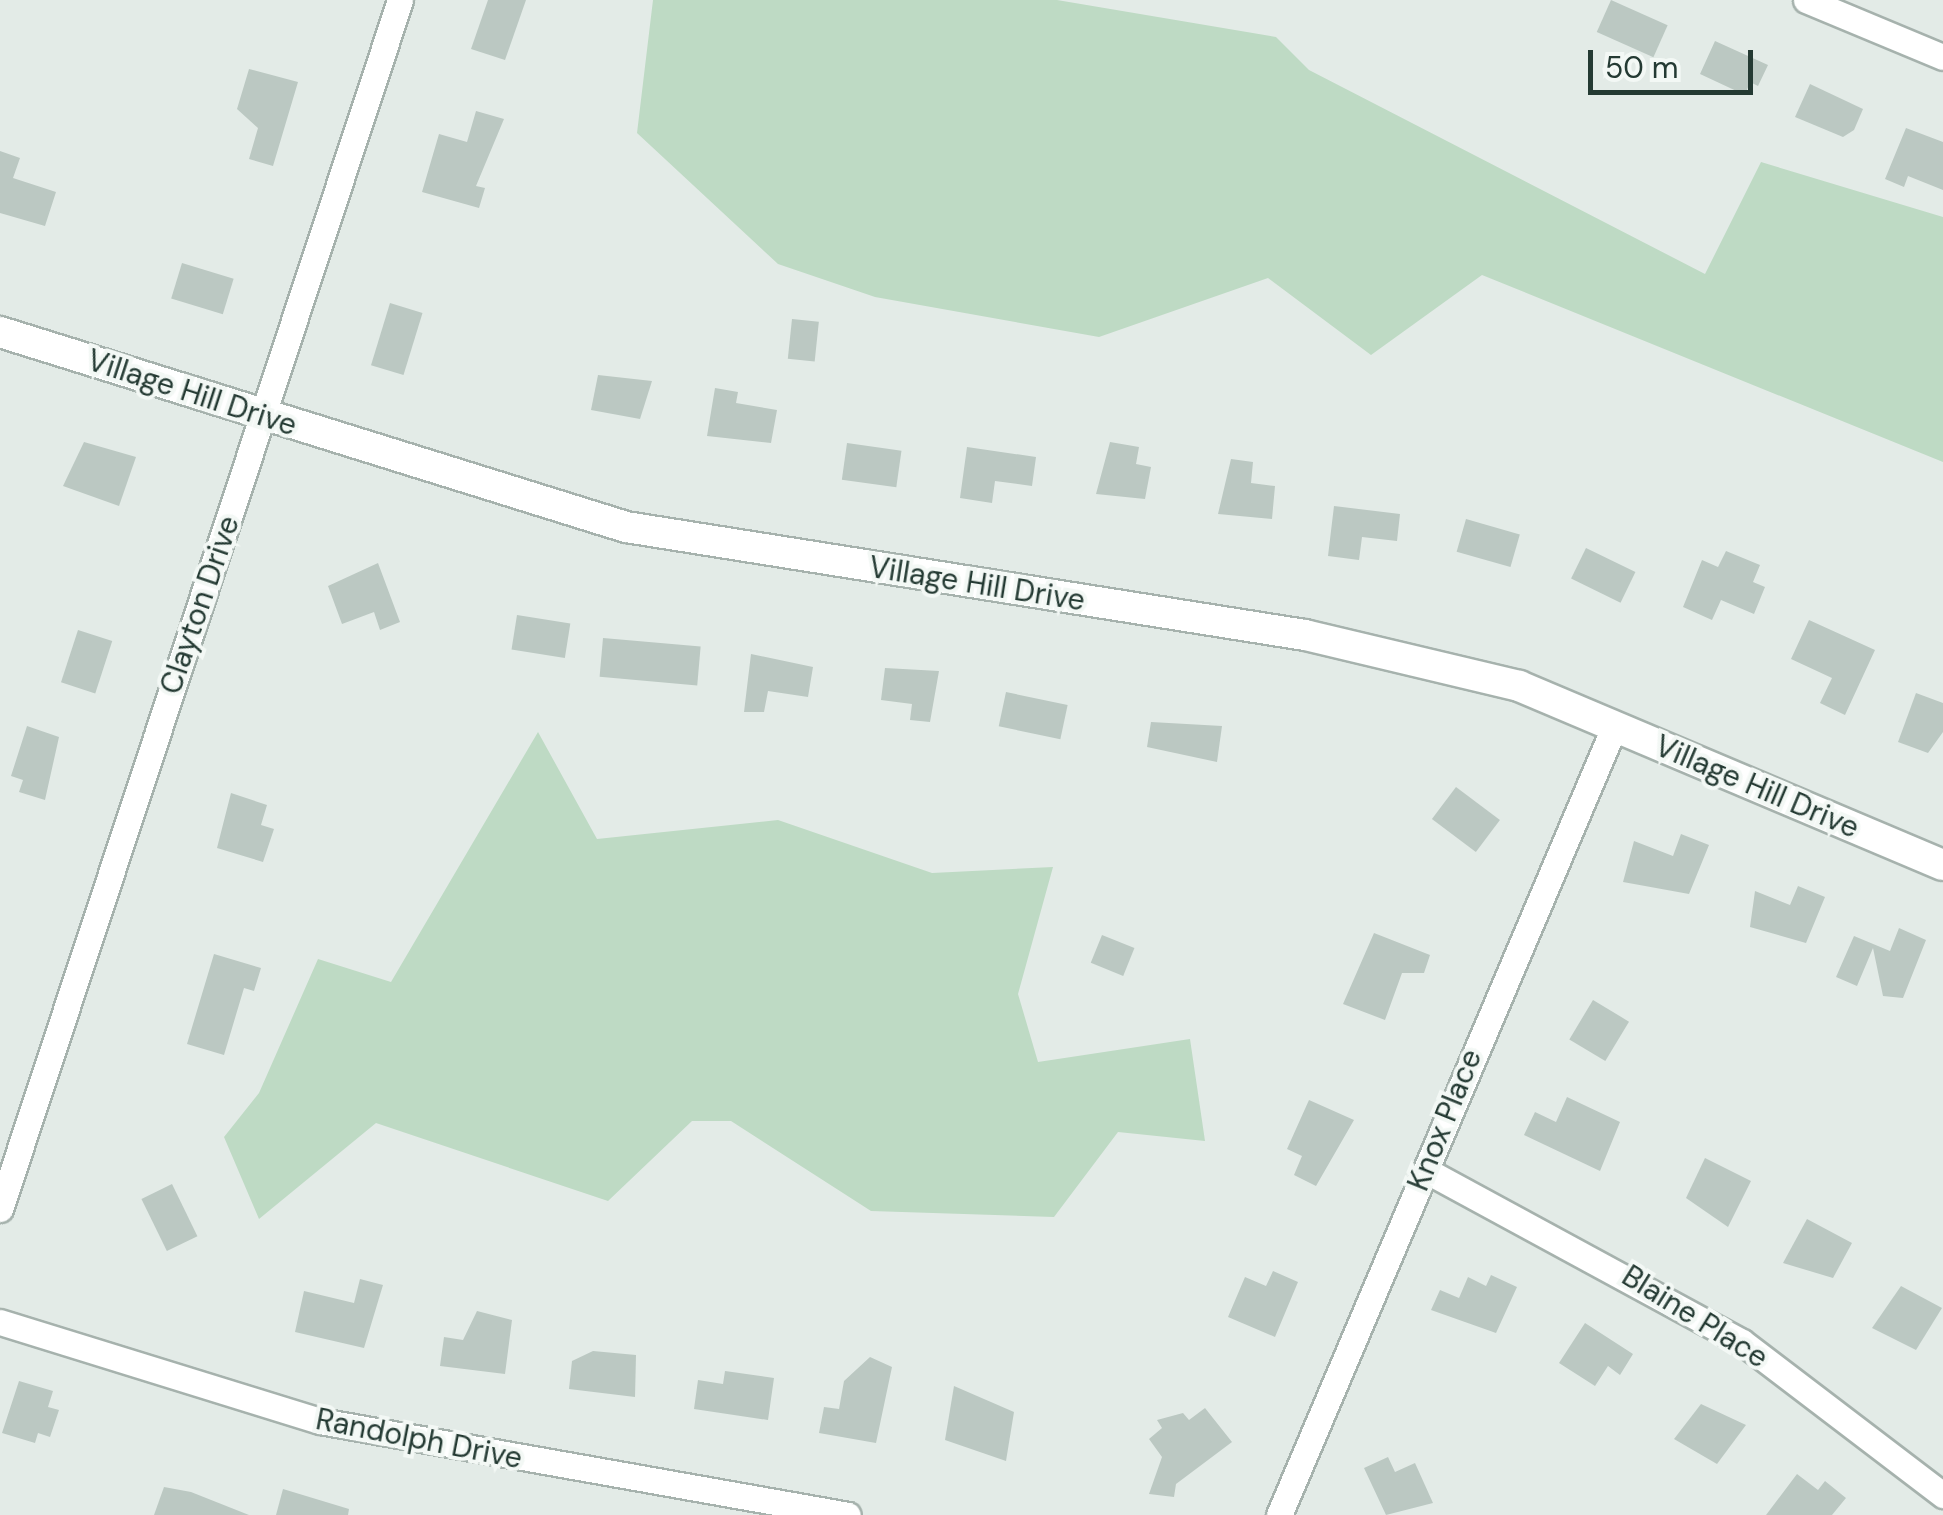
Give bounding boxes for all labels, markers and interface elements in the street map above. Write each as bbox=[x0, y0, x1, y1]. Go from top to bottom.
scale bar bbox=[1593, 30, 1758, 92]
text: 50 m bbox=[1605, 48, 1679, 87]
street label: Village Hill Drive bbox=[83, 342, 301, 444]
street label: Clayton Drive bbox=[153, 511, 247, 699]
street label: Village Hill Drive bbox=[866, 549, 1088, 619]
street label: Village Hill Drive bbox=[1650, 728, 1864, 846]
street label: Knox Place bbox=[1400, 1044, 1490, 1196]
street label: Blaine Place bbox=[1615, 1258, 1775, 1376]
street label: Randolph Drive bbox=[313, 1401, 525, 1477]

